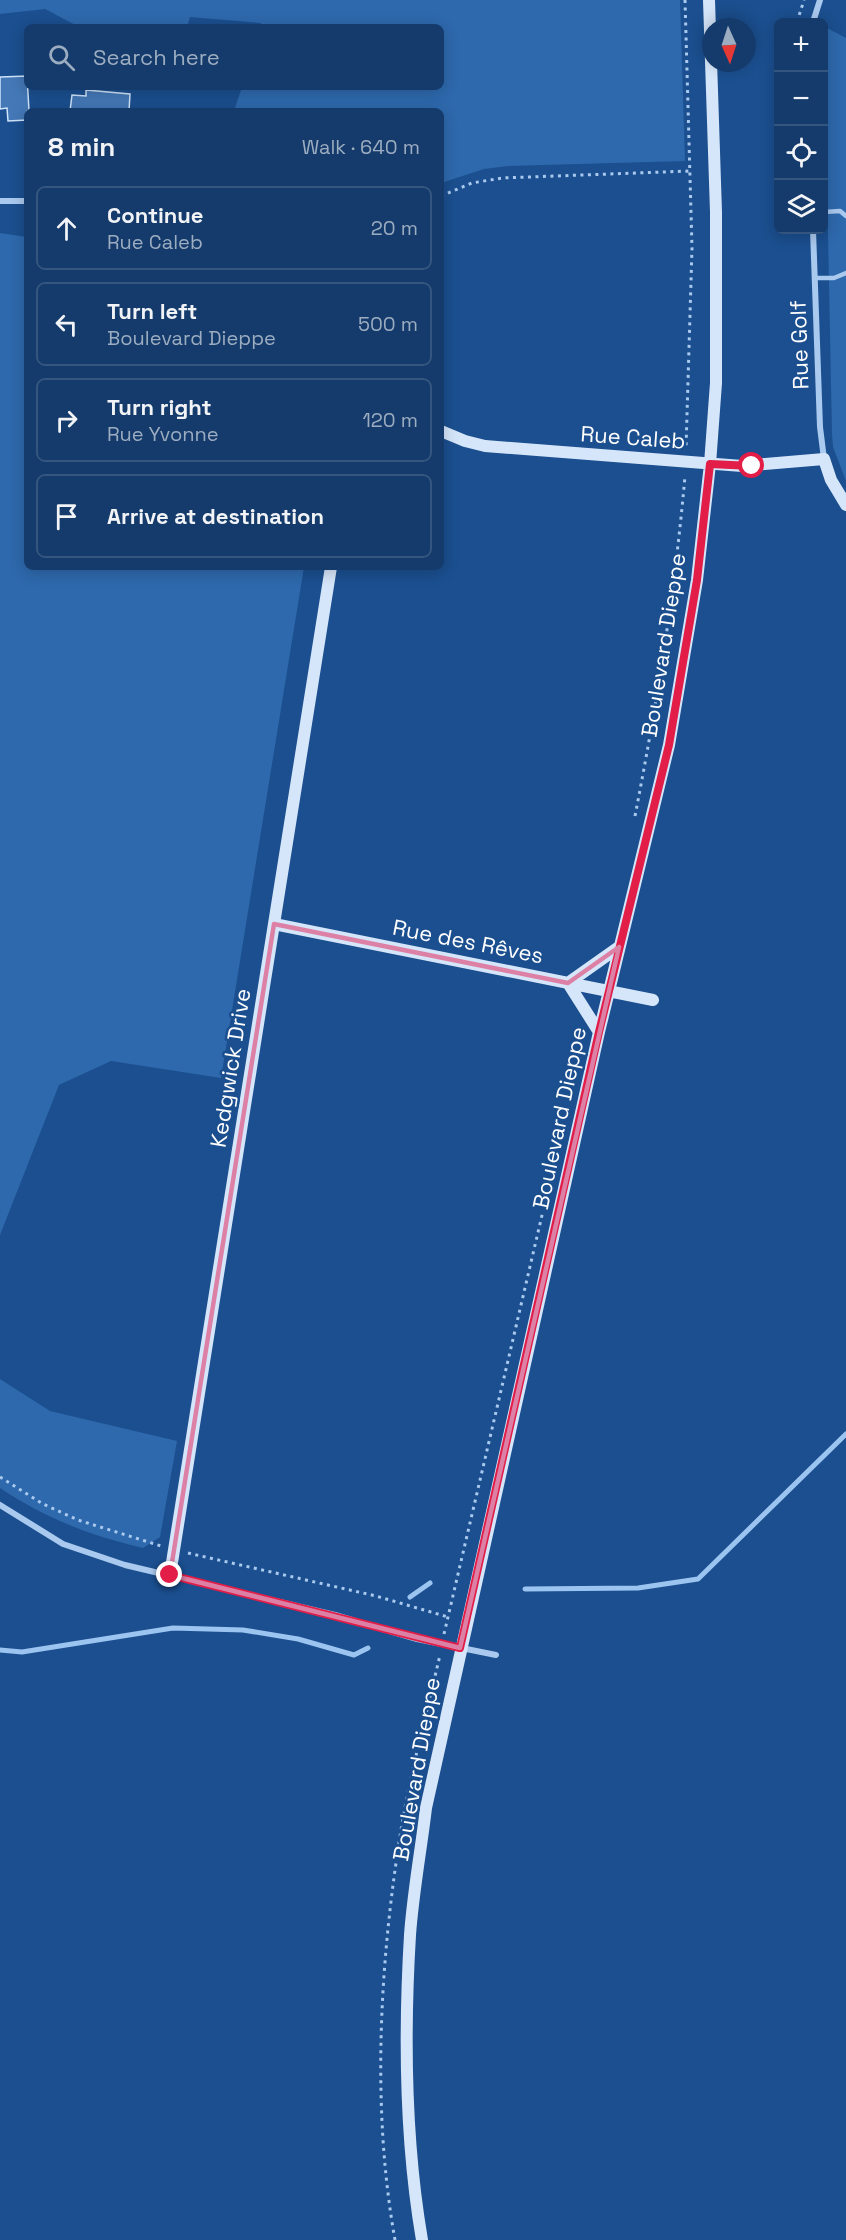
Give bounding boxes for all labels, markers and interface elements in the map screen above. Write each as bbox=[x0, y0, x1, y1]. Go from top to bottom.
north arrow bbox=[702, 18, 756, 72]
map controls bbox=[774, 18, 828, 234]
button: + bbox=[774, 18, 828, 72]
search box bbox=[24, 24, 444, 90]
icon: search bbox=[45, 41, 78, 74]
text: Search here bbox=[93, 43, 220, 71]
button: − bbox=[774, 72, 828, 126]
button: locate bbox=[774, 126, 828, 180]
text: 8 min bbox=[48, 130, 115, 164]
text: Walk · 640 m bbox=[302, 134, 420, 160]
button: layers bbox=[774, 180, 828, 234]
text: Continue bbox=[107, 201, 203, 229]
icon: ahead bbox=[50, 212, 83, 245]
text: 20 m bbox=[371, 215, 418, 241]
text: Rue Caleb bbox=[107, 229, 203, 255]
text: Turn left bbox=[107, 297, 197, 325]
street label: Rue Golf bbox=[783, 300, 815, 390]
icon: left bbox=[50, 308, 83, 341]
text: 500 m bbox=[358, 311, 418, 337]
text: Boulevard Dieppe bbox=[107, 325, 276, 351]
text: Turn right bbox=[107, 393, 212, 421]
icon: right bbox=[50, 404, 83, 437]
text: 120 m bbox=[362, 407, 418, 433]
street label: Rue Caleb bbox=[579, 419, 687, 455]
text: Rue Yvonne bbox=[107, 421, 219, 447]
route start bbox=[738, 452, 764, 478]
icon: arrive bbox=[50, 500, 83, 533]
text: Arrive at destination bbox=[107, 502, 324, 530]
street label: Boulevard Dieppe bbox=[635, 551, 691, 739]
street label: Rue des Rêves bbox=[390, 913, 546, 969]
street label: Kedgwick Drive bbox=[204, 986, 256, 1150]
street label: Boulevard Dieppe bbox=[526, 1024, 592, 1212]
route end bbox=[156, 1561, 182, 1587]
street label: Boulevard Dieppe bbox=[386, 1675, 446, 1863]

